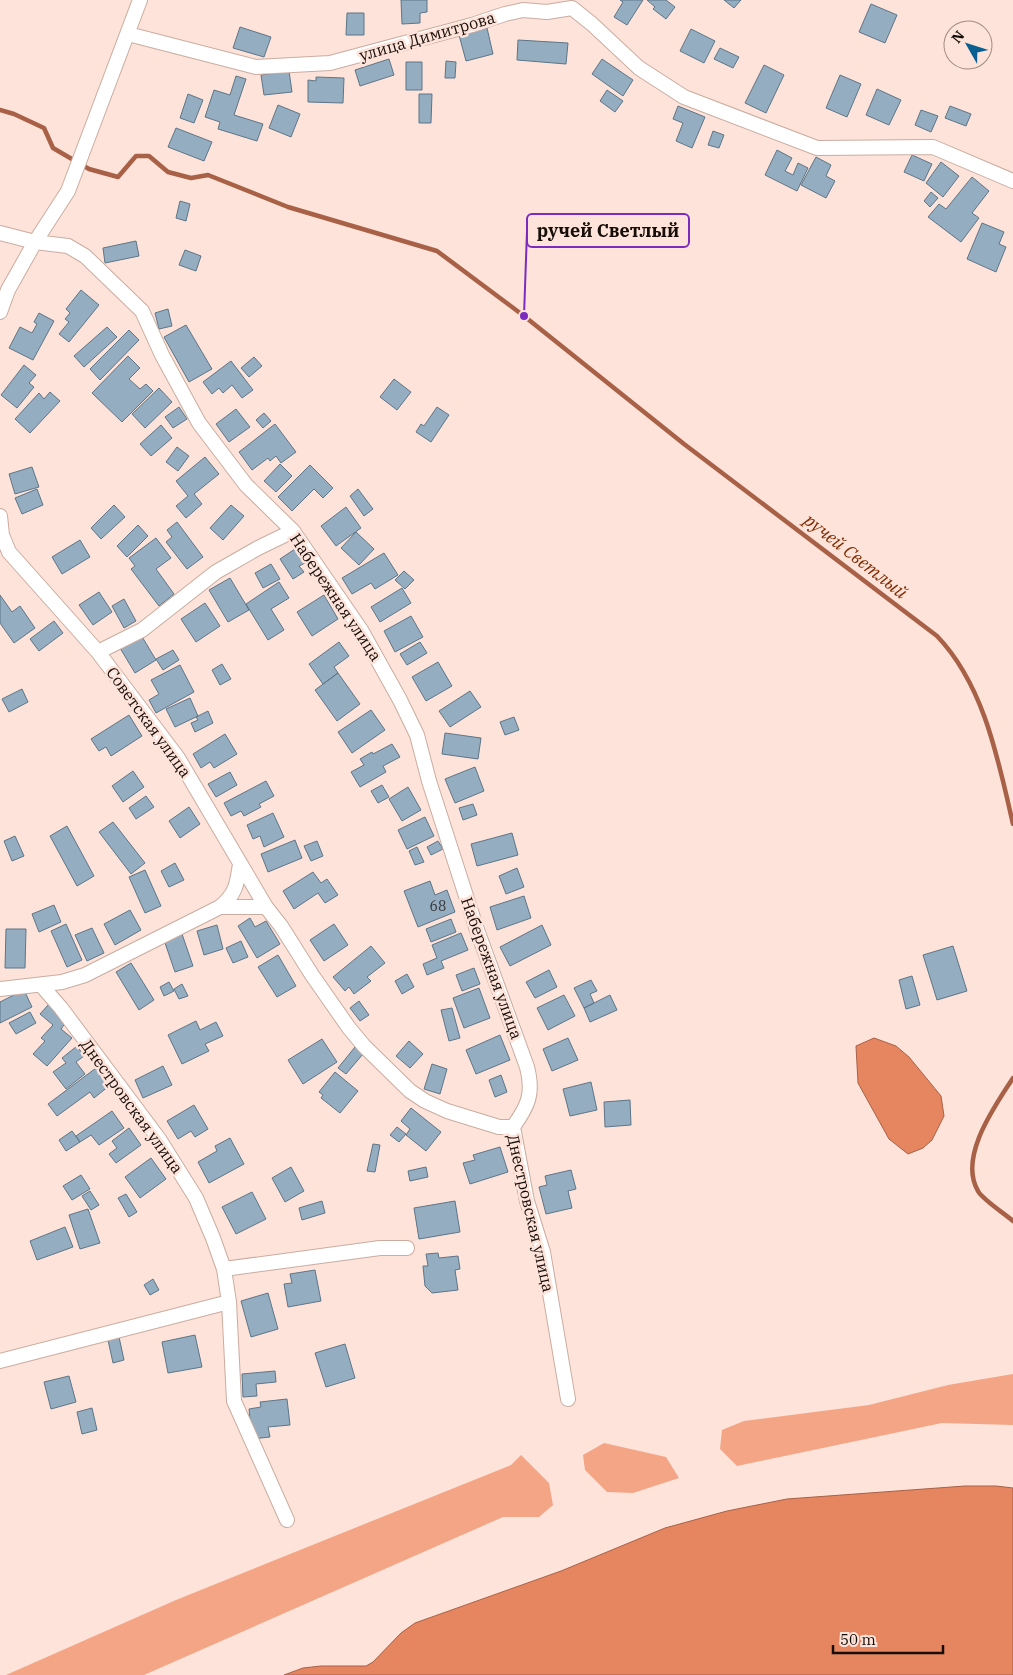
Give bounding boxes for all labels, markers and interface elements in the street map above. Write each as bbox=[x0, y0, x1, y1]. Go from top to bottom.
street label: улица Димитрова bbox=[357, 7, 498, 65]
north arrow bbox=[943, 20, 993, 70]
text: N bbox=[947, 27, 968, 47]
callout: ручей Светлый bbox=[527, 214, 689, 247]
text: ручей Светлый bbox=[537, 219, 679, 242]
water label: ручей Светлый bbox=[798, 507, 913, 604]
street label: Набережная улица bbox=[286, 529, 386, 665]
street label: Советская улица bbox=[102, 663, 196, 781]
street label: Набережная улица bbox=[457, 894, 527, 1042]
house number: 68 bbox=[430, 897, 446, 915]
street label: Днестровская улица bbox=[76, 1035, 188, 1177]
street label: Днестровская улица bbox=[503, 1132, 559, 1294]
scale bar bbox=[833, 1622, 943, 1654]
text: 50 m bbox=[840, 1630, 876, 1649]

